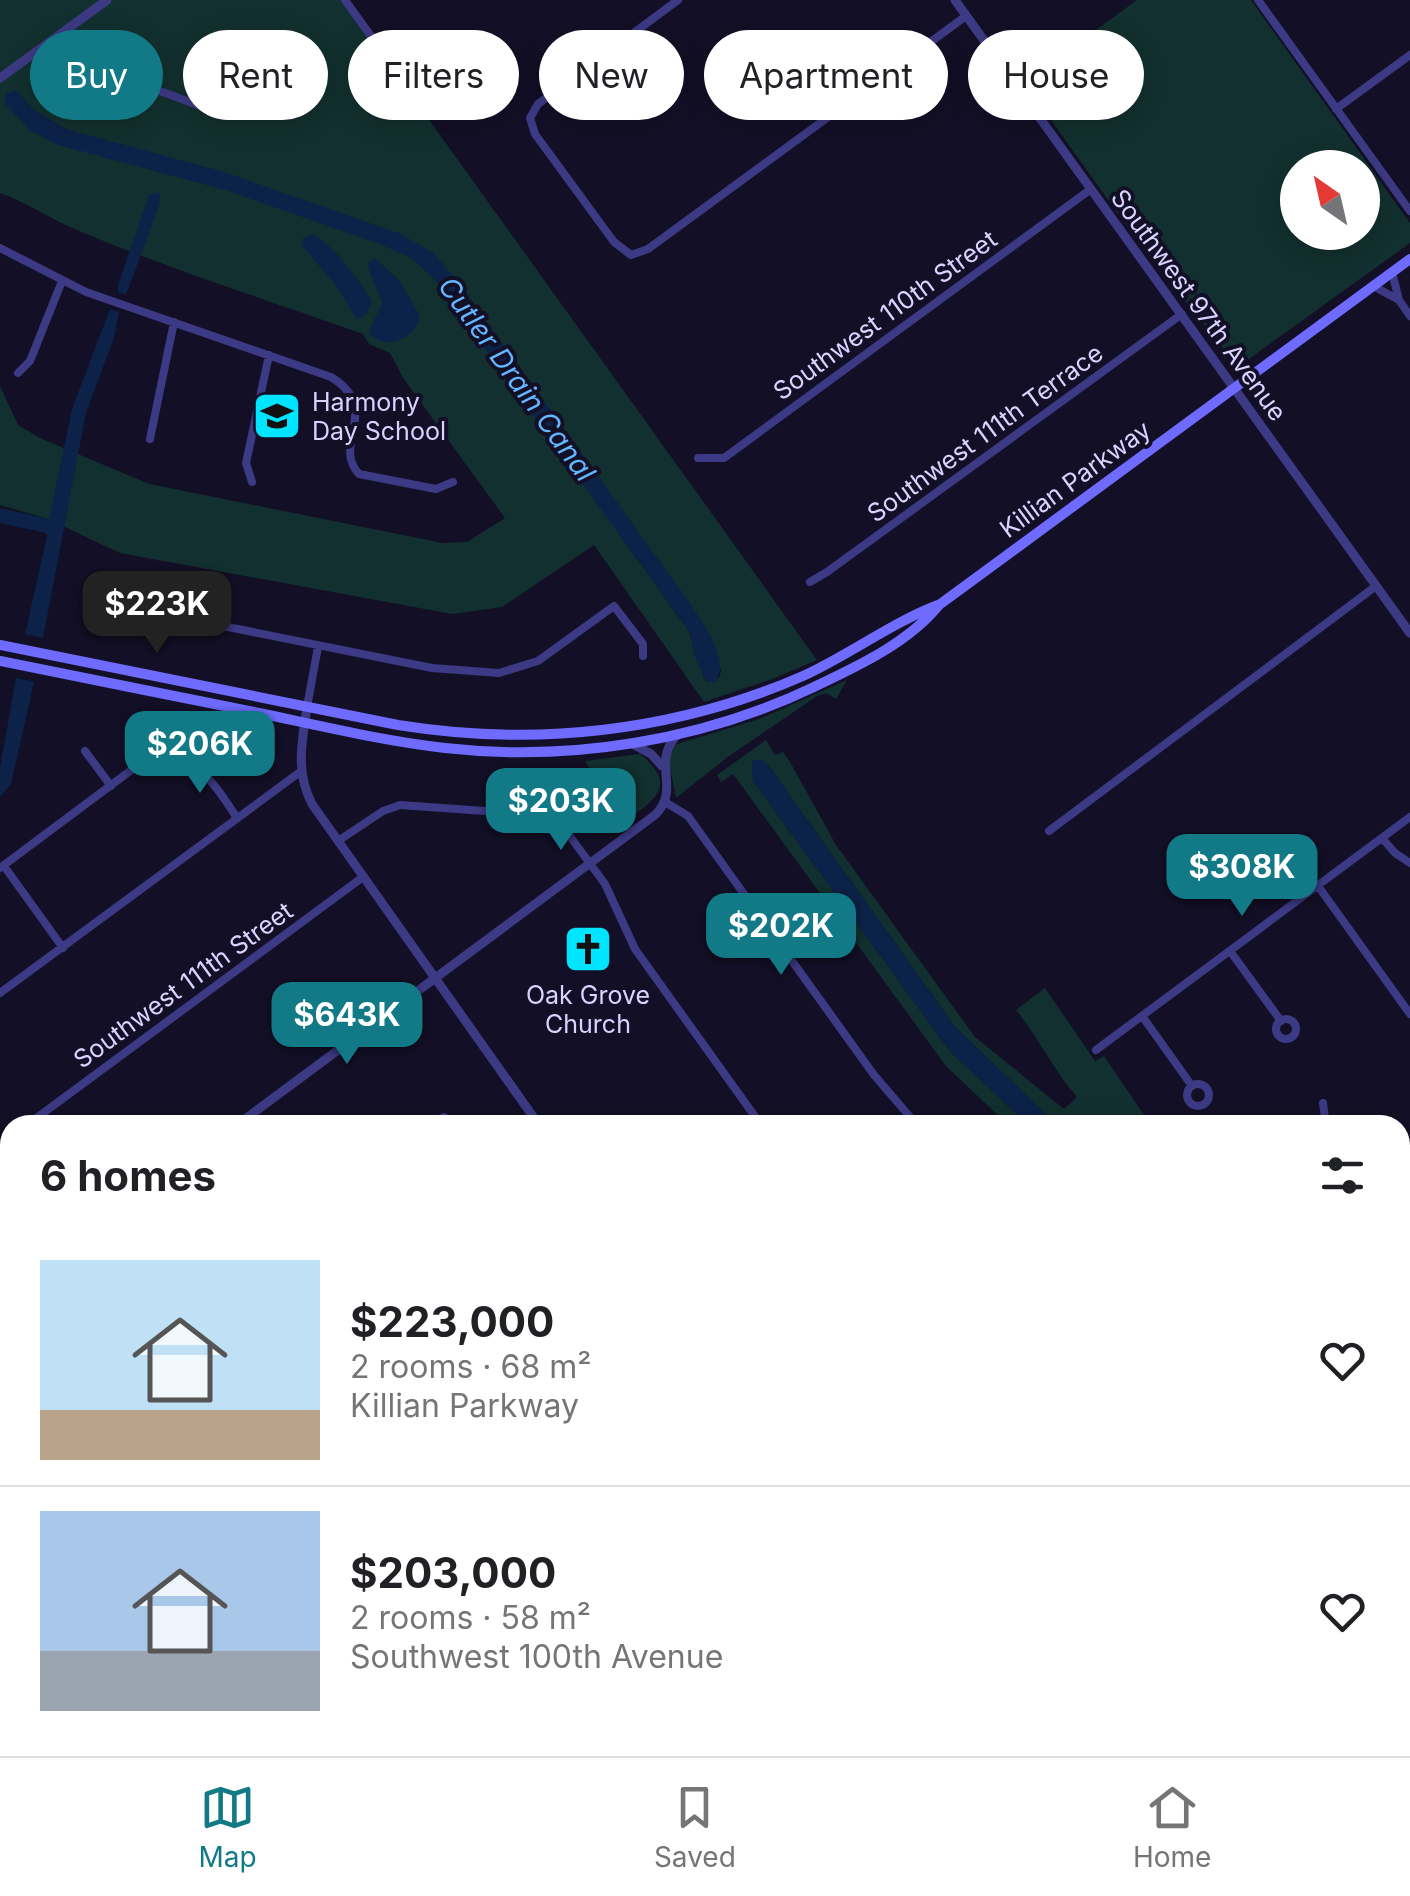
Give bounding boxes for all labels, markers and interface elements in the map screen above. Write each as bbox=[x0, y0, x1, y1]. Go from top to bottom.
chip: Buy bbox=[30, 30, 163, 120]
chip: Rent bbox=[183, 30, 328, 120]
chip: Filters bbox=[348, 30, 519, 120]
chip: New bbox=[539, 30, 684, 120]
chip: Apartment bbox=[704, 30, 948, 120]
chip: House bbox=[968, 30, 1144, 120]
north arrow bbox=[1280, 150, 1380, 250]
map controls bbox=[1280, 150, 1380, 250]
street label: Southwest 97th Avenue bbox=[1105, 183, 1293, 427]
street label: Southwest 110th Street bbox=[767, 224, 1003, 406]
water label: Cutler Drain Canal bbox=[431, 270, 603, 488]
street label: Southwest 111th Terrace bbox=[862, 338, 1108, 528]
place label: Harmony Day School bbox=[312, 387, 446, 446]
school or university icon: Harmony Day School bbox=[251, 390, 303, 442]
street label: Killian Parkway bbox=[994, 414, 1156, 544]
pin: $223K bbox=[87, 571, 227, 656]
text: $223K bbox=[105, 584, 209, 623]
pin: $206K bbox=[130, 711, 270, 796]
text: $206K bbox=[147, 724, 253, 763]
pin: $203K bbox=[491, 768, 631, 853]
text: $203K bbox=[508, 781, 614, 820]
pin: $308K bbox=[1172, 834, 1312, 919]
text: $308K bbox=[1188, 847, 1296, 886]
pin: $202K bbox=[711, 893, 851, 978]
street label: Southwest 111th Street bbox=[68, 896, 298, 1074]
text: $202K bbox=[728, 906, 834, 945]
church icon: Oak Grove Church bbox=[562, 923, 614, 975]
place label: Oak Grove Church bbox=[526, 980, 650, 1039]
pin: $643K bbox=[277, 982, 417, 1067]
text: $643K bbox=[293, 995, 401, 1034]
icon: filters bbox=[1315, 1148, 1370, 1203]
text: 6 homes bbox=[40, 1150, 216, 1201]
text: $223,000 bbox=[350, 1296, 554, 1347]
icon: home bbox=[120, 1300, 240, 1420]
icon: heart bbox=[1315, 1333, 1370, 1388]
text: 2 rooms · 68 m² bbox=[350, 1347, 591, 1386]
text: Killian Parkway bbox=[350, 1386, 579, 1425]
text: $203,000 bbox=[350, 1547, 556, 1598]
icon: home bbox=[120, 1551, 240, 1671]
icon: heart bbox=[1315, 1584, 1370, 1639]
text: 2 rooms · 58 m² bbox=[350, 1598, 591, 1637]
text: Southwest 100th Avenue bbox=[350, 1637, 723, 1676]
tab: Map bbox=[199, 1780, 257, 1874]
tab: Saved bbox=[654, 1780, 736, 1874]
tab: Home bbox=[1133, 1780, 1211, 1874]

